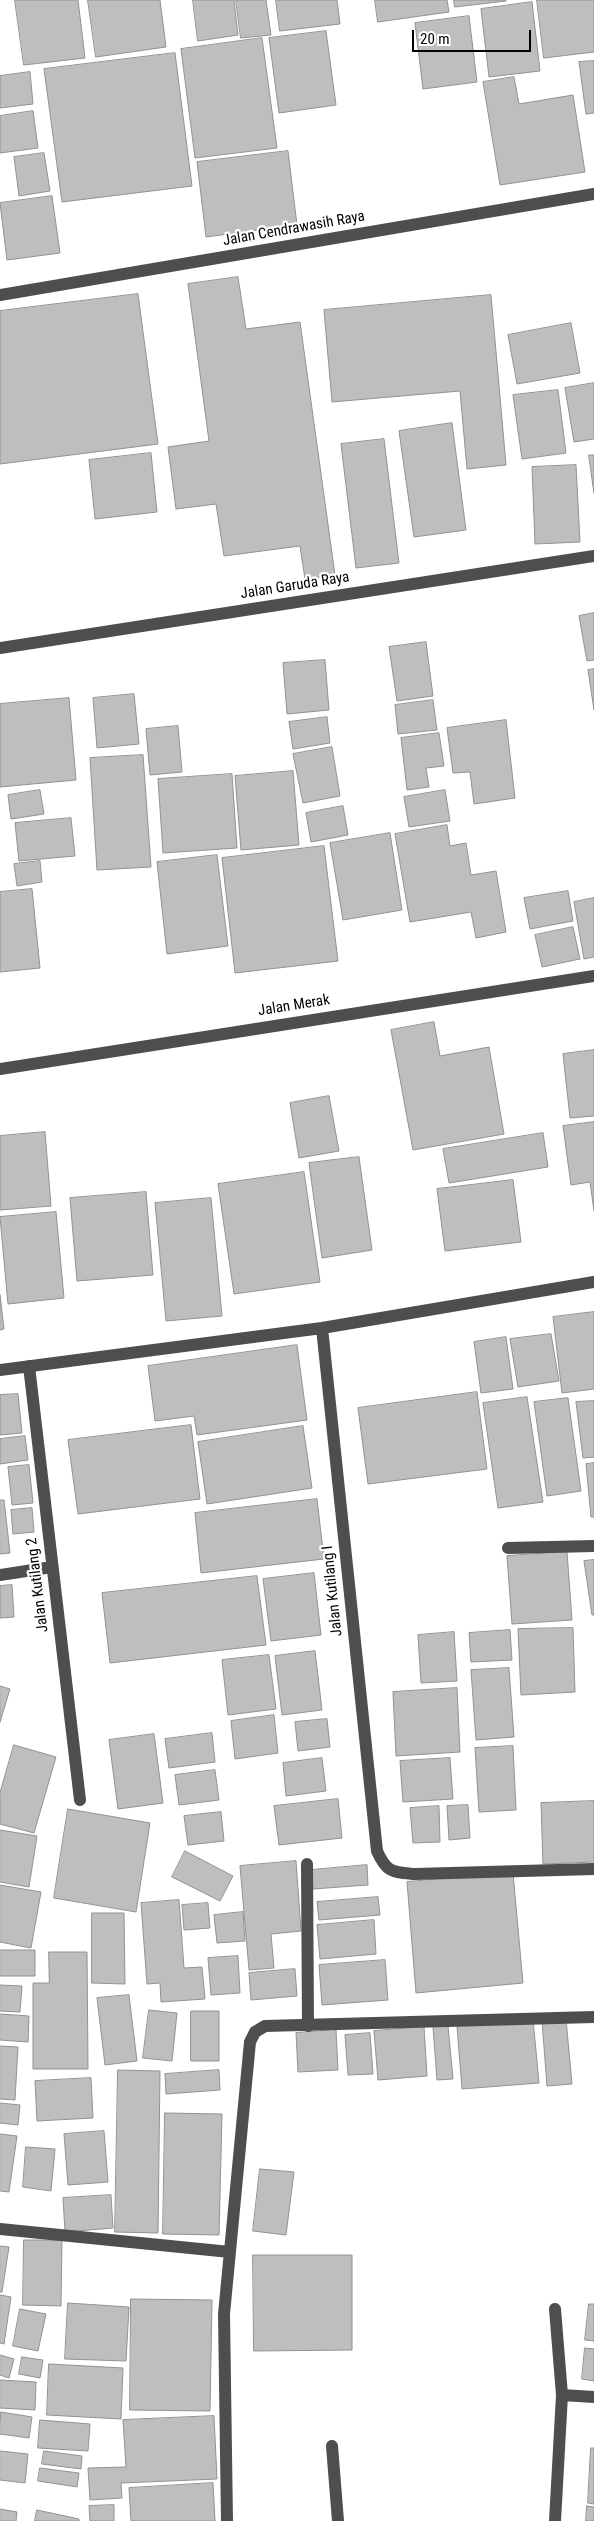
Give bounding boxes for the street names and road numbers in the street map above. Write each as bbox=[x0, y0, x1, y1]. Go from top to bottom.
street label: Jalan Cendrawasih Raya bbox=[222, 208, 366, 250]
street label: Jalan Garuda Raya bbox=[239, 569, 351, 603]
street label: Jalan Merak bbox=[257, 991, 331, 1021]
street label: Jalan Kutilang 2 bbox=[23, 1537, 53, 1633]
street label: Jalan Kutilang I bbox=[319, 1545, 347, 1637]

